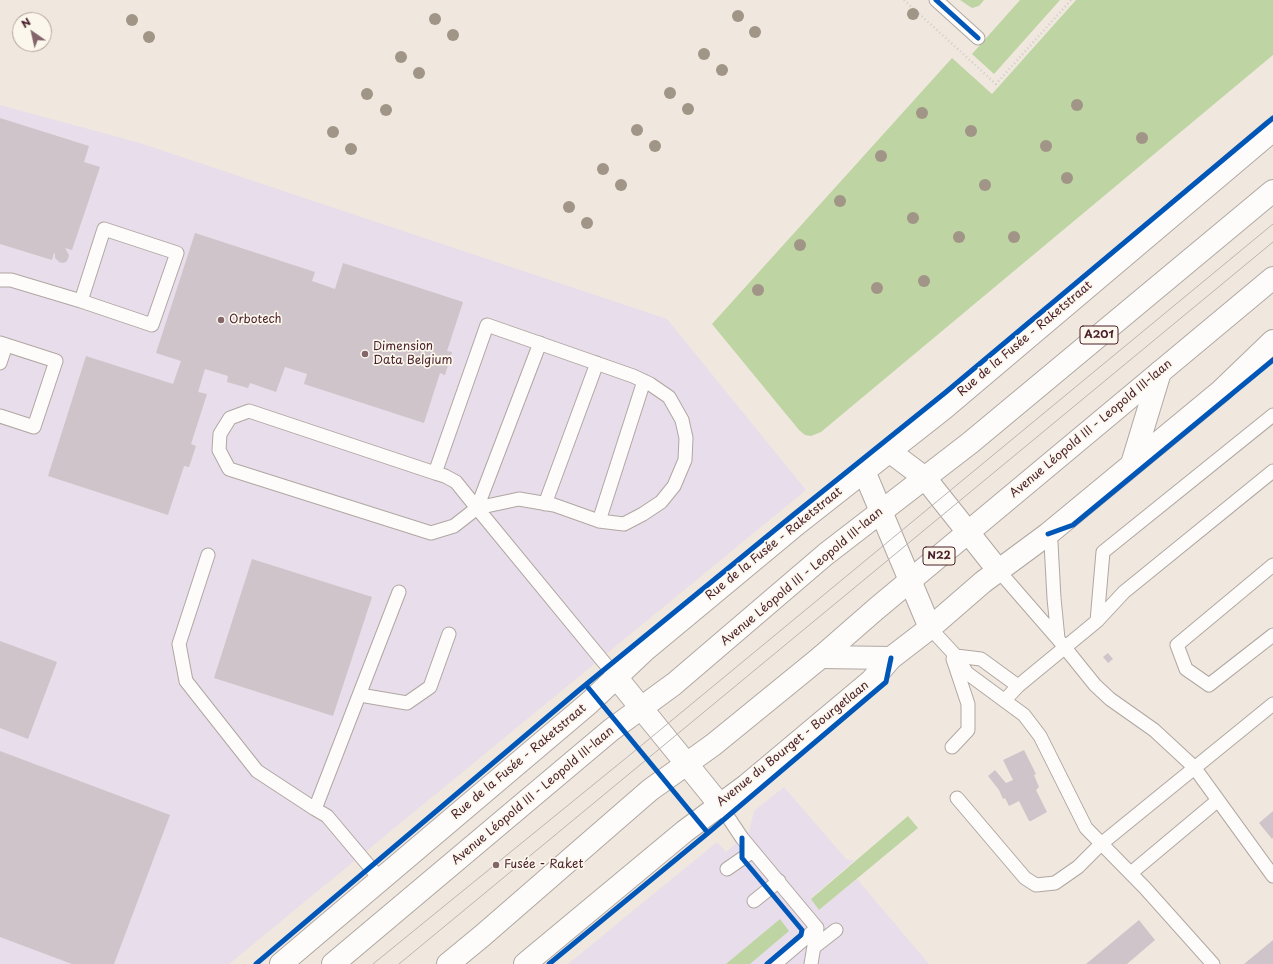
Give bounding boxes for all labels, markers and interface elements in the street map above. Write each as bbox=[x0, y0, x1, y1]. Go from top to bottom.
north arrow bbox=[12, 12, 52, 52]
text: N bbox=[17, 13, 34, 32]
street label: Rue de la Fusée - Raketstraat bbox=[955, 278, 1095, 400]
place label: Orbotech bbox=[229, 313, 282, 327]
marker: Orbotech bbox=[216, 315, 226, 325]
road number: A201 bbox=[1080, 326, 1118, 344]
place label: Dimension Data Belgium bbox=[373, 340, 453, 368]
marker: Dimension Data Belgium bbox=[360, 349, 370, 359]
street label: Avenue Léopold III - Leopold III-laan bbox=[1007, 357, 1175, 501]
street label: Rue de la Fusée - Raketstraat bbox=[703, 484, 845, 604]
street label: Avenue Léopold III - Leopold III-laan bbox=[718, 505, 886, 649]
road number: N22 bbox=[923, 547, 955, 565]
street label: Avenue du Bourget - Bourgetlaan bbox=[714, 678, 872, 810]
street label: Rue de la Fusée - Raketstraat bbox=[449, 701, 589, 823]
street label: Avenue Léopold III - Leopold III-laan bbox=[449, 724, 617, 868]
place label: Fusée - Raket bbox=[504, 858, 583, 872]
marker: Fusée - Raket bbox=[491, 860, 501, 870]

